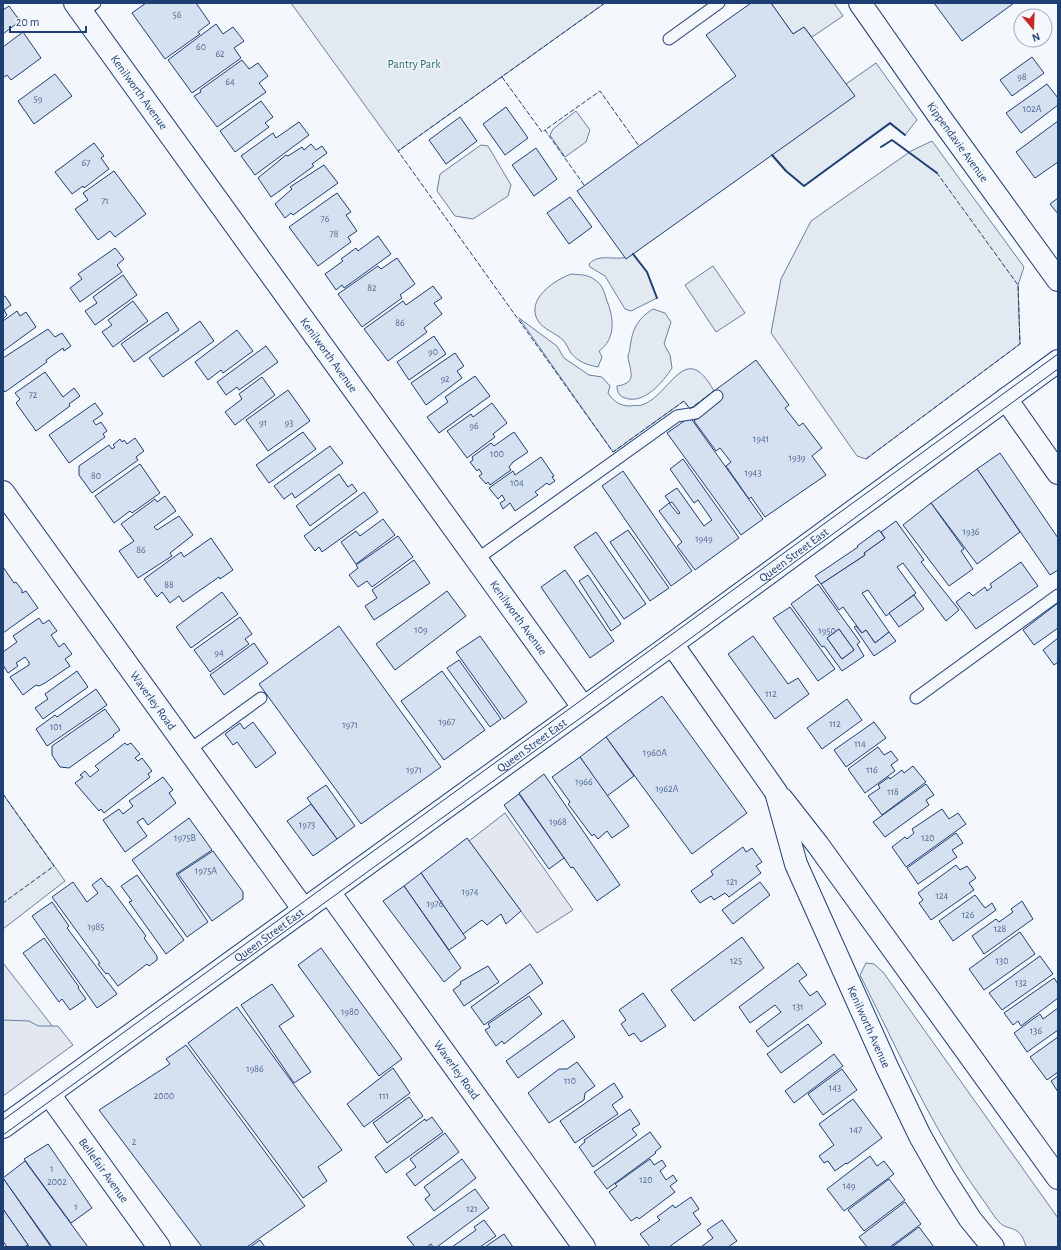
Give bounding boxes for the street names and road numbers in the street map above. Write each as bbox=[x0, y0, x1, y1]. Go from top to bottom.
street label: Kenilworth Avenue bbox=[109, 53, 170, 132]
street label: Kippendavie Avenue bbox=[925, 100, 991, 184]
street label: Kenilworth Avenue bbox=[298, 316, 360, 394]
street label: Queen Street East bbox=[757, 525, 831, 585]
street label: Kenilworth Avenue bbox=[488, 578, 549, 657]
street label: Waverley Road bbox=[128, 669, 178, 732]
street label: Queen Street East bbox=[495, 716, 569, 775]
street label: Queen Street East bbox=[232, 906, 306, 965]
street label: Kenilworth Avenue bbox=[845, 984, 893, 1070]
street label: Waverley Road bbox=[432, 1038, 482, 1102]
street label: Bellefair Avenue bbox=[77, 1136, 131, 1205]

